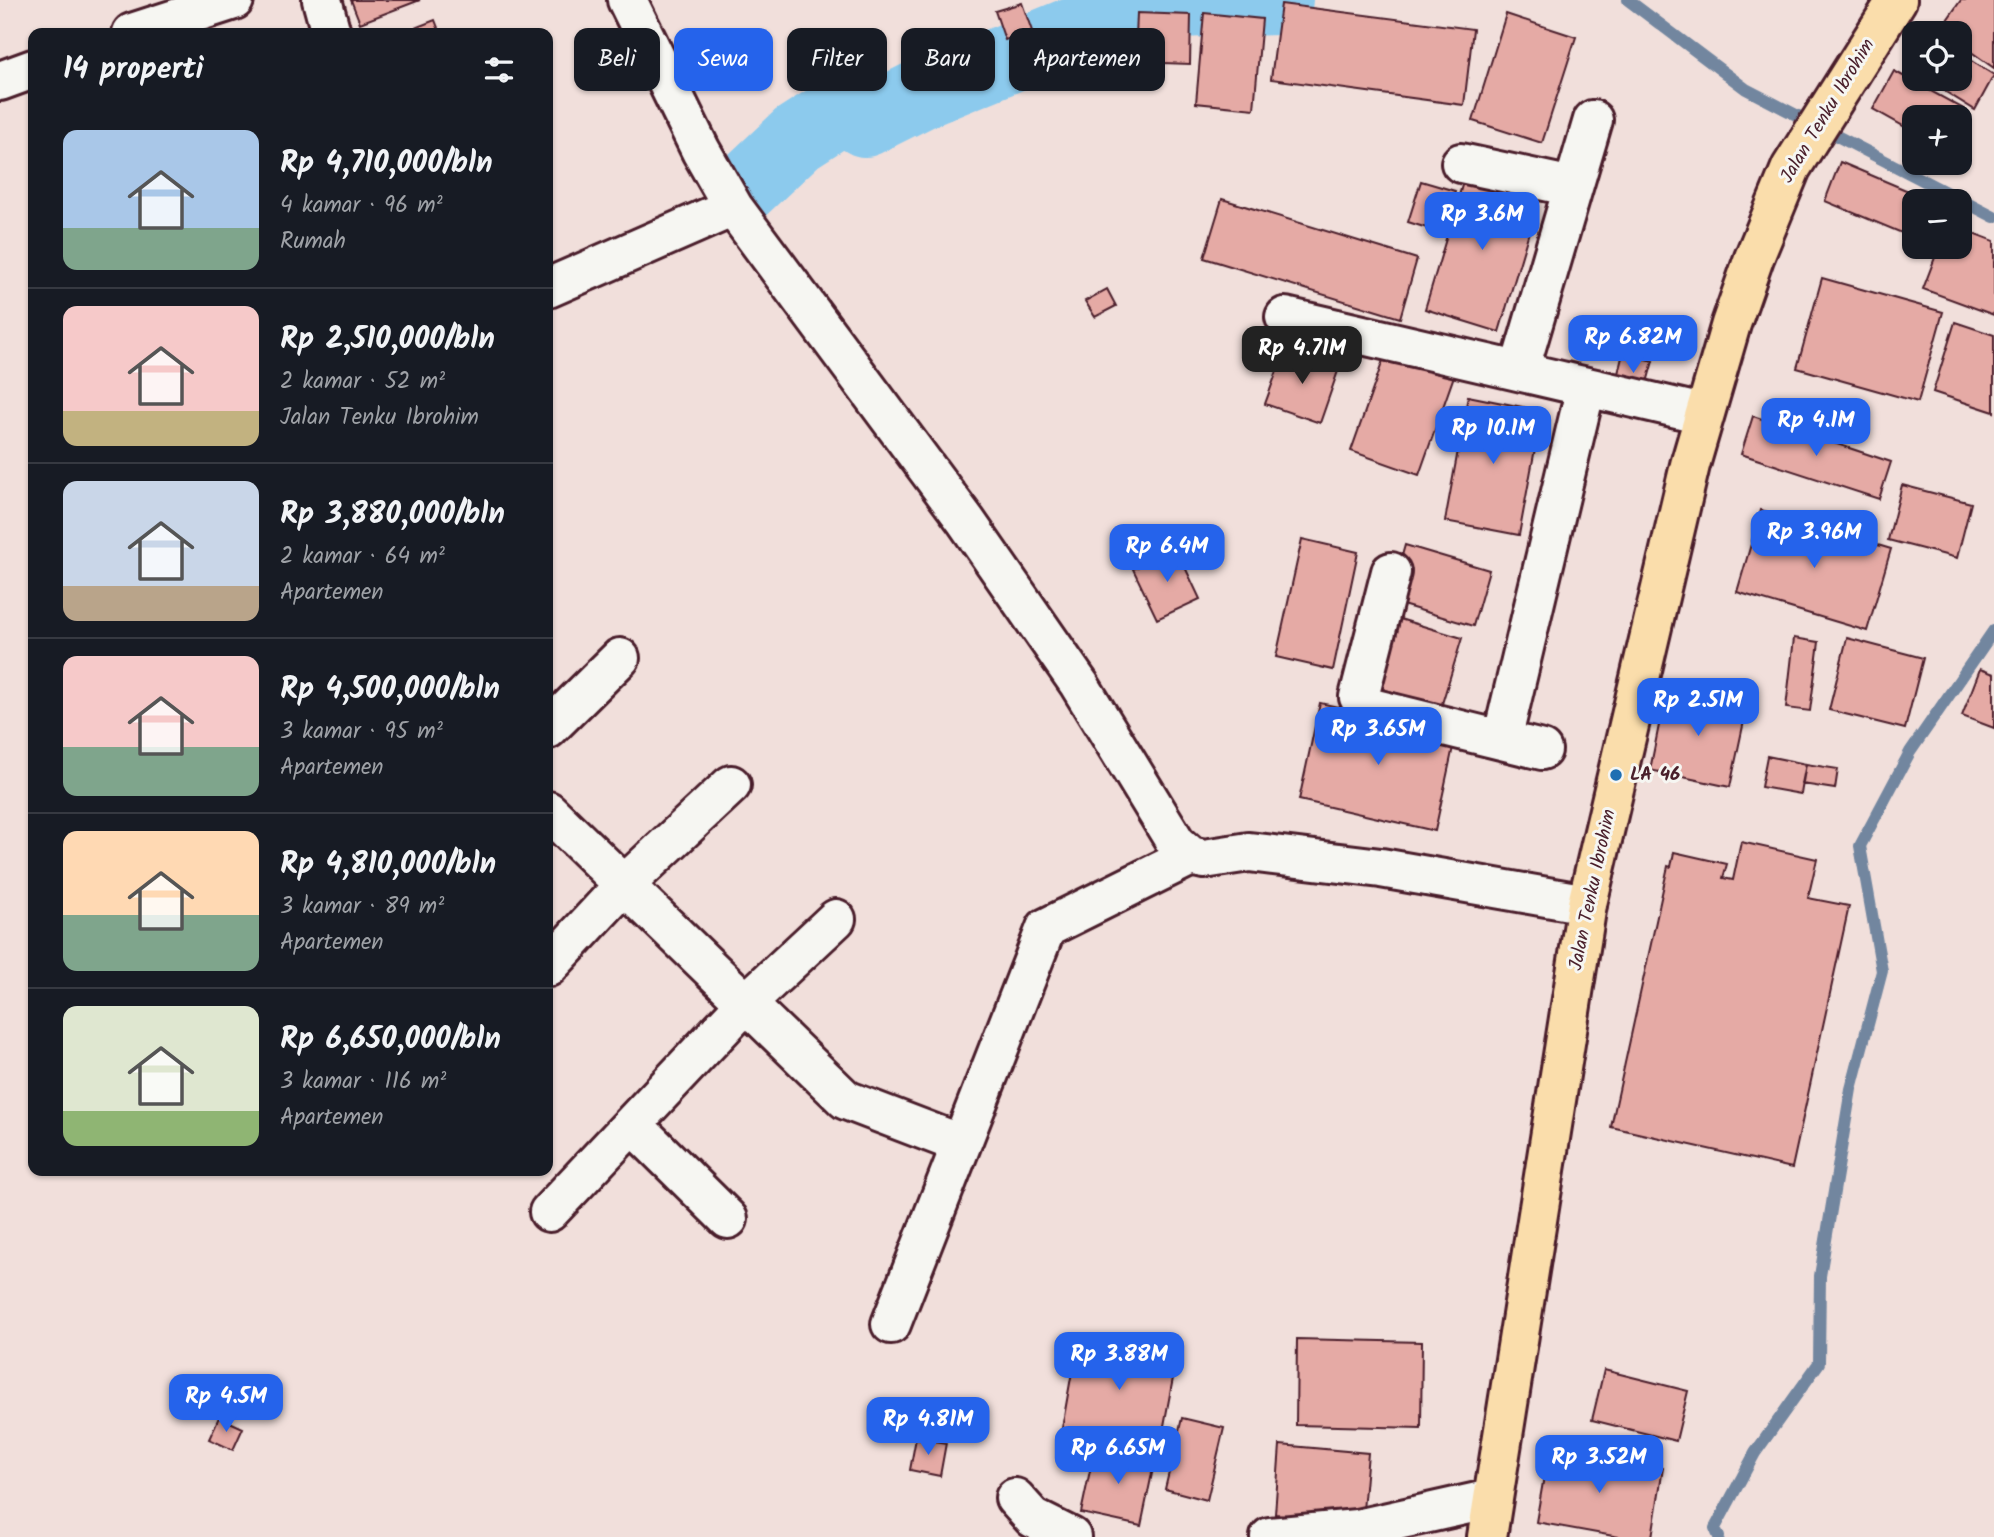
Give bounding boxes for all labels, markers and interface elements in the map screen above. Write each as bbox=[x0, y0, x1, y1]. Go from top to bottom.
map controls bbox=[1902, 21, 1972, 259]
button: locate bbox=[1902, 21, 1972, 91]
chip: Beli bbox=[574, 28, 660, 91]
chip: Sewa bbox=[674, 28, 773, 91]
chip: Filter bbox=[787, 28, 887, 91]
chip: Baru bbox=[901, 28, 995, 91]
chip: Apartemen bbox=[1009, 28, 1165, 91]
street label: Jalan Tenku Ibrohim bbox=[1773, 33, 1883, 189]
text: 14 properti bbox=[63, 46, 204, 94]
icon: filters bbox=[480, 51, 518, 89]
button: + bbox=[1902, 105, 1972, 175]
text: Rp 4,710,000/bln bbox=[280, 140, 493, 188]
icon: home bbox=[119, 158, 203, 242]
text: 4 kamar · 96 m² bbox=[280, 188, 443, 224]
button: − bbox=[1902, 189, 1972, 259]
pin: Rp 3.6M bbox=[1417, 192, 1547, 252]
text: Rp 3.6M bbox=[1441, 197, 1523, 233]
text: Rumah bbox=[280, 224, 346, 260]
text: Rp 2,510,000/bln bbox=[280, 316, 495, 364]
pin: Rp 6.82M bbox=[1561, 316, 1705, 375]
text: Rp 6.82M bbox=[1584, 320, 1682, 356]
pin: Rp 4.71M bbox=[1230, 326, 1374, 386]
text: Rp 4.71M bbox=[1258, 331, 1346, 367]
icon: home bbox=[119, 334, 203, 418]
text: 2 kamar · 52 m² bbox=[280, 364, 445, 400]
pin: Rp 4.1M bbox=[1751, 398, 1881, 458]
text: Jalan Tenku Ibrohim bbox=[280, 400, 479, 436]
text: Rp 4.1M bbox=[1777, 403, 1855, 439]
pin: Rp 10.1M bbox=[1421, 406, 1565, 466]
text: Rp 10.1M bbox=[1451, 411, 1535, 447]
text: Rp 3,880,000/bln bbox=[280, 491, 505, 539]
icon: home bbox=[119, 509, 203, 593]
pin: Rp 3.96M bbox=[1742, 510, 1886, 570]
text: Rp 3.96M bbox=[1767, 515, 1861, 551]
pin: Rp 6.4M bbox=[1102, 524, 1232, 584]
text: Rp 6.4M bbox=[1126, 529, 1208, 565]
text: 2 kamar · 64 m² bbox=[280, 539, 445, 575]
text: Apartemen bbox=[280, 575, 384, 611]
text: Rp 4,500,000/bln bbox=[280, 666, 500, 714]
pin: Rp 2.51M bbox=[1626, 678, 1770, 738]
text: Rp 2.51M bbox=[1653, 683, 1743, 719]
icon: home bbox=[119, 684, 203, 768]
pin: Rp 3.65M bbox=[1306, 708, 1450, 767]
text: Rp 3.65M bbox=[1331, 712, 1425, 748]
text: 3 kamar · 95 m² bbox=[280, 714, 443, 750]
text: Apartemen bbox=[280, 750, 384, 786]
place label: LA 46 bbox=[1630, 760, 1680, 790]
marker: LA 46 bbox=[1608, 767, 1624, 783]
street label: Jalan Tenku Ibrohim bbox=[1561, 807, 1625, 973]
text: Rp 4,810,000/bln bbox=[280, 841, 496, 889]
icon: home bbox=[119, 859, 203, 943]
text: 3 kamar · 89 m² bbox=[280, 889, 444, 925]
text: Apartemen bbox=[280, 925, 384, 961]
text: Rp 6,650,000/bln bbox=[280, 1016, 501, 1064]
icon: home bbox=[119, 1034, 203, 1118]
text: 3 kamar · 116 m² bbox=[280, 1064, 446, 1100]
text: Apartemen bbox=[280, 1100, 384, 1136]
pin: Rp 3.88M bbox=[1047, 1332, 1191, 1392]
text: Rp 3.88M bbox=[1070, 1337, 1168, 1373]
pin: Rp 4.5M bbox=[161, 1374, 291, 1434]
text: Rp 4.5M bbox=[185, 1379, 267, 1415]
pin: Rp 4.81M bbox=[856, 1398, 1000, 1457]
text: Rp 4.81M bbox=[883, 1402, 973, 1438]
pin: Rp 6.65M bbox=[1046, 1426, 1190, 1486]
text: Rp 6.65M bbox=[1071, 1431, 1165, 1467]
pin: Rp 3.52M bbox=[1527, 1436, 1671, 1495]
text: Rp 3.52M bbox=[1551, 1440, 1647, 1476]

